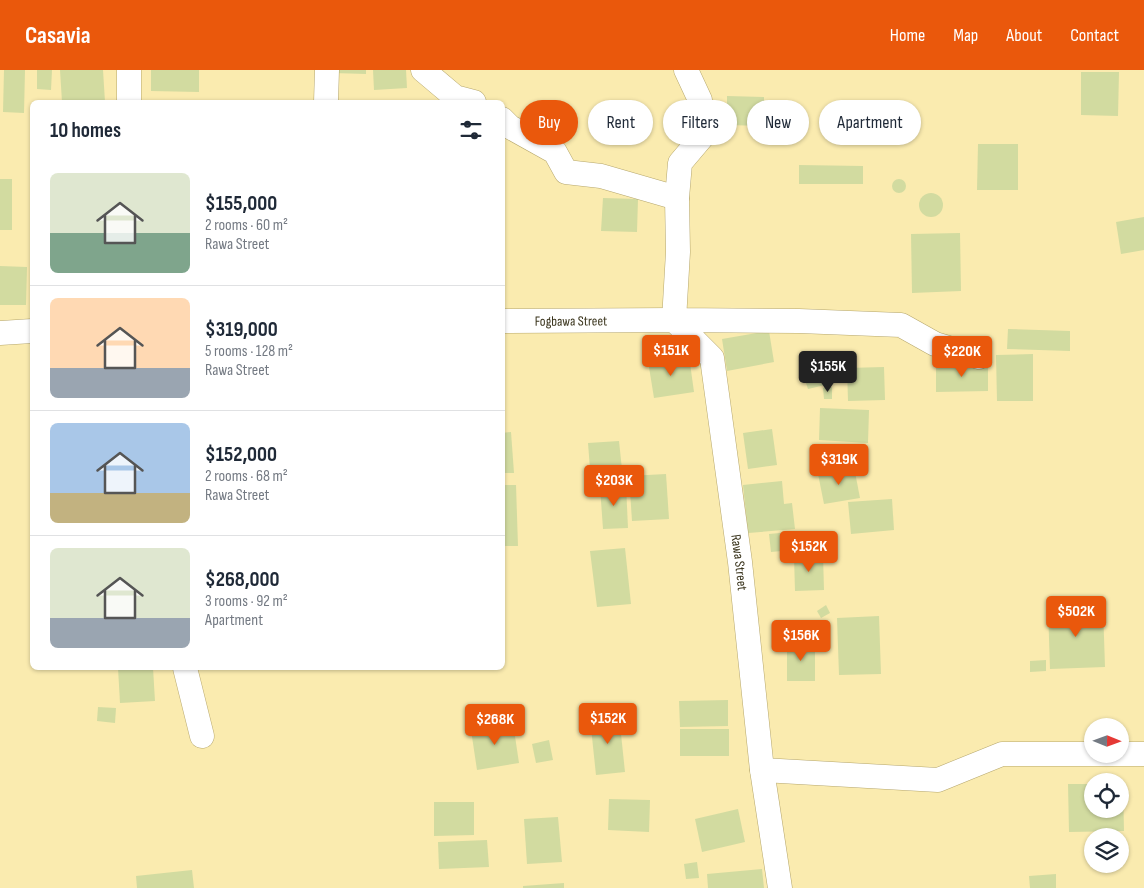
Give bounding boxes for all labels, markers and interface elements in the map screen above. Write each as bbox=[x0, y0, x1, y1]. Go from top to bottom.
text: Casavia bbox=[25, 21, 91, 50]
text: Home bbox=[890, 25, 925, 46]
text: Map bbox=[953, 25, 978, 46]
text: About bbox=[1006, 25, 1042, 46]
text: Contact bbox=[1070, 25, 1119, 46]
chip: Buy bbox=[520, 100, 578, 145]
chip: Rent bbox=[588, 100, 653, 145]
chip: Filters bbox=[663, 100, 737, 145]
chip: New bbox=[747, 100, 809, 145]
chip: Apartment bbox=[819, 100, 921, 145]
icon: filters bbox=[457, 116, 485, 144]
text: 10 homes bbox=[50, 118, 121, 143]
text: $155,000 bbox=[205, 191, 277, 216]
icon: home bbox=[90, 193, 150, 253]
text: 2 rooms · 60 m² bbox=[205, 216, 288, 235]
text: Rawa Street bbox=[205, 235, 270, 254]
street label: Fogbawa Street bbox=[535, 312, 607, 329]
text: $319,000 bbox=[205, 317, 278, 342]
icon: home bbox=[90, 318, 150, 378]
pin: $151K bbox=[636, 334, 706, 377]
pin: $220K bbox=[927, 336, 997, 378]
text: $151K bbox=[653, 341, 689, 360]
text: 5 rooms · 128 m² bbox=[205, 342, 293, 361]
text: $220K bbox=[943, 342, 981, 361]
pin: $155K bbox=[793, 350, 863, 393]
text: $155K bbox=[810, 357, 846, 376]
text: Rawa Street bbox=[205, 361, 270, 380]
text: $152,000 bbox=[205, 442, 277, 467]
icon: home bbox=[90, 443, 150, 503]
pin: $319K bbox=[804, 444, 874, 486]
text: $319K bbox=[820, 450, 858, 469]
pin: $203K bbox=[579, 464, 649, 507]
text: 2 rooms · 68 m² bbox=[205, 467, 288, 486]
text: $203K bbox=[595, 471, 633, 490]
text: Rawa Street bbox=[205, 486, 270, 505]
pin: $152K bbox=[774, 530, 844, 573]
street label: Rawa Street bbox=[728, 533, 751, 591]
text: $152K bbox=[791, 537, 827, 556]
text: $268,000 bbox=[205, 567, 279, 592]
icon: home bbox=[90, 568, 150, 628]
text: 3 rooms · 92 m² bbox=[205, 592, 288, 611]
pin: $502K bbox=[1041, 596, 1111, 638]
text: $502K bbox=[1057, 602, 1095, 621]
text: Apartment bbox=[205, 611, 263, 630]
pin: $156K bbox=[766, 620, 836, 662]
text: $156K bbox=[783, 626, 819, 645]
pin: $152K bbox=[573, 702, 643, 745]
pin: $268K bbox=[460, 704, 530, 746]
text: $152K bbox=[590, 709, 626, 728]
text: $268K bbox=[476, 710, 514, 729]
north arrow bbox=[1084, 718, 1129, 762]
map controls bbox=[1084, 718, 1129, 873]
button: locate bbox=[1084, 773, 1129, 818]
button: layers bbox=[1084, 828, 1129, 873]

